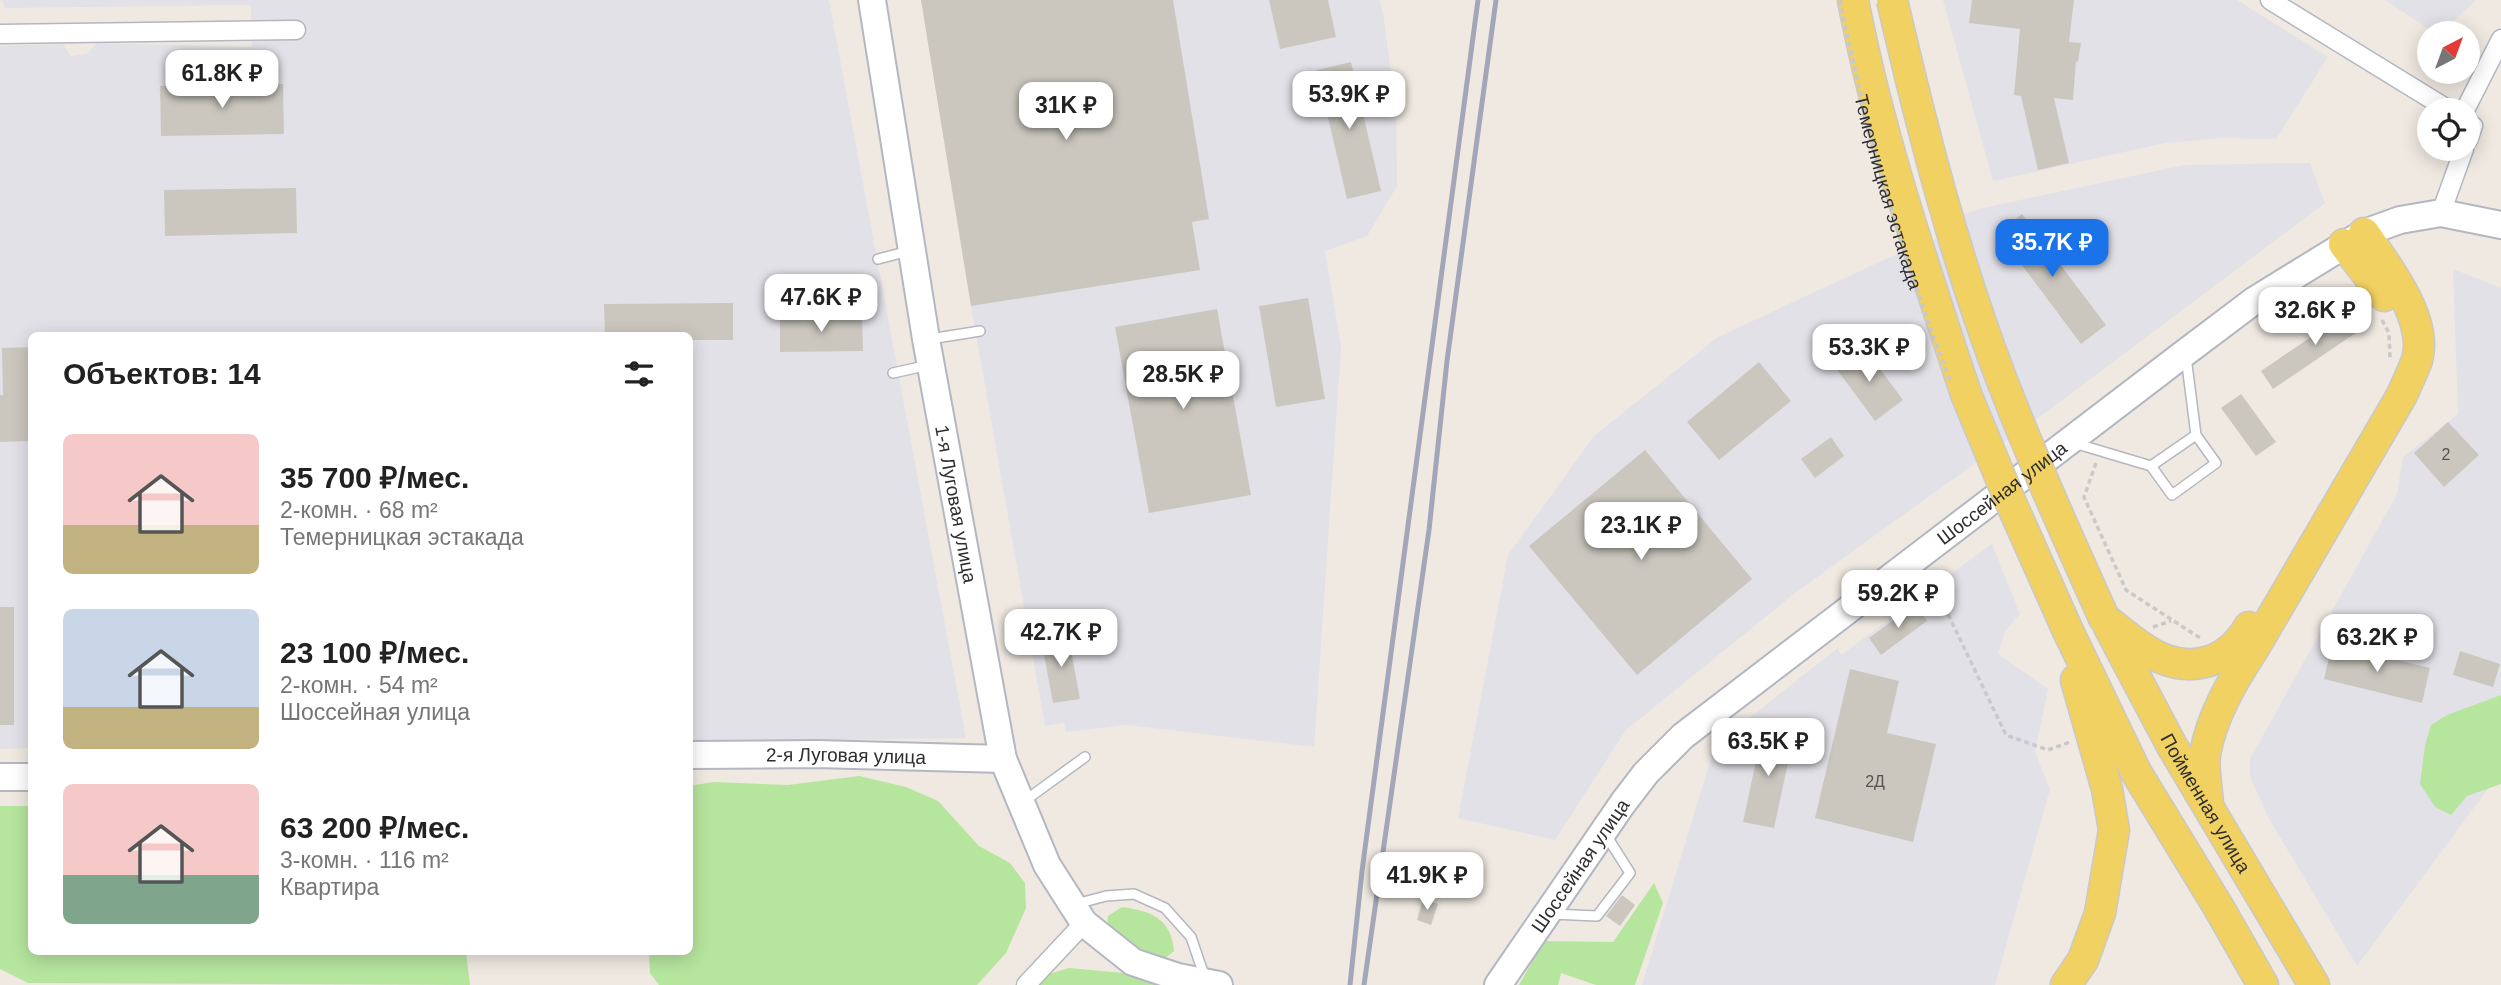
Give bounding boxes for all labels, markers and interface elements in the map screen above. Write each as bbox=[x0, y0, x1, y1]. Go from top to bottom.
north arrow bbox=[2417, 21, 2480, 84]
map controls bbox=[2417, 21, 2480, 161]
pin: 61.8K ₽ bbox=[157, 50, 287, 110]
text: 61.8K ₽ bbox=[181, 60, 263, 86]
pin: 53.9K ₽ bbox=[1284, 72, 1414, 131]
text: 53.9K ₽ bbox=[1308, 81, 1390, 107]
pin: 31K ₽ bbox=[1017, 82, 1115, 142]
text: 31K ₽ bbox=[1035, 92, 1097, 118]
street label: Темерницкая эстакада bbox=[1850, 93, 1926, 292]
button: locate bbox=[2417, 98, 2480, 161]
pin: 35.7K ₽ bbox=[1987, 219, 2117, 279]
text: 35.7K ₽ bbox=[2011, 229, 2093, 255]
pin: 47.6K ₽ bbox=[756, 274, 886, 334]
text: 47.6K ₽ bbox=[780, 284, 862, 310]
pin: 32.6K ₽ bbox=[2250, 288, 2380, 347]
text: 32.6K ₽ bbox=[2274, 297, 2356, 323]
pin: 53.3K ₽ bbox=[1804, 324, 1934, 384]
text: 53.3K ₽ bbox=[1828, 334, 1910, 360]
pin: 28.5K ₽ bbox=[1118, 352, 1248, 411]
icon: filters bbox=[620, 355, 658, 393]
text: Объектов: 14 bbox=[63, 357, 261, 390]
text: 28.5K ₽ bbox=[1142, 361, 1224, 387]
street label: 1-я Луговая улица bbox=[931, 423, 981, 585]
street label: Шоссейная улица bbox=[1933, 437, 2071, 549]
house number: 2 bbox=[2442, 446, 2451, 463]
text: 35 700 ₽/мес. bbox=[280, 461, 469, 494]
icon: home bbox=[119, 462, 203, 546]
text: 2-комн. · 68 m² bbox=[280, 497, 438, 523]
pin: 23.1K ₽ bbox=[1576, 503, 1706, 562]
text: 23.1K ₽ bbox=[1600, 512, 1682, 538]
text: Темерницкая эстакада bbox=[280, 524, 524, 550]
pin: 59.2K ₽ bbox=[1833, 570, 1963, 630]
text: 59.2K ₽ bbox=[1857, 580, 1939, 606]
pin: 42.7K ₽ bbox=[996, 610, 1126, 669]
pin: 63.2K ₽ bbox=[2312, 614, 2442, 674]
text: 42.7K ₽ bbox=[1020, 619, 1102, 645]
text: 63.2K ₽ bbox=[2336, 624, 2418, 650]
text: 23 100 ₽/мес. bbox=[280, 636, 469, 669]
icon: home bbox=[119, 637, 203, 721]
text: 2-комн. · 54 m² bbox=[280, 672, 438, 698]
text: Шоссейная улица bbox=[280, 699, 470, 725]
pin: 63.5K ₽ bbox=[1703, 718, 1833, 778]
text: 63.5K ₽ bbox=[1727, 728, 1809, 754]
street label: Пойменная улица bbox=[2156, 730, 2255, 877]
street label: 2-я Луговая улица bbox=[766, 744, 927, 768]
house number: 2Д bbox=[1865, 773, 1885, 790]
street label: Шоссейная улица bbox=[1527, 795, 1634, 936]
text: 63 200 ₽/мес. bbox=[280, 811, 469, 844]
icon: home bbox=[119, 812, 203, 896]
text: 3-комн. · 116 m² bbox=[280, 847, 449, 873]
pin: 41.9K ₽ bbox=[1362, 852, 1492, 912]
text: 41.9K ₽ bbox=[1386, 862, 1468, 888]
text: Квартира bbox=[280, 874, 379, 900]

